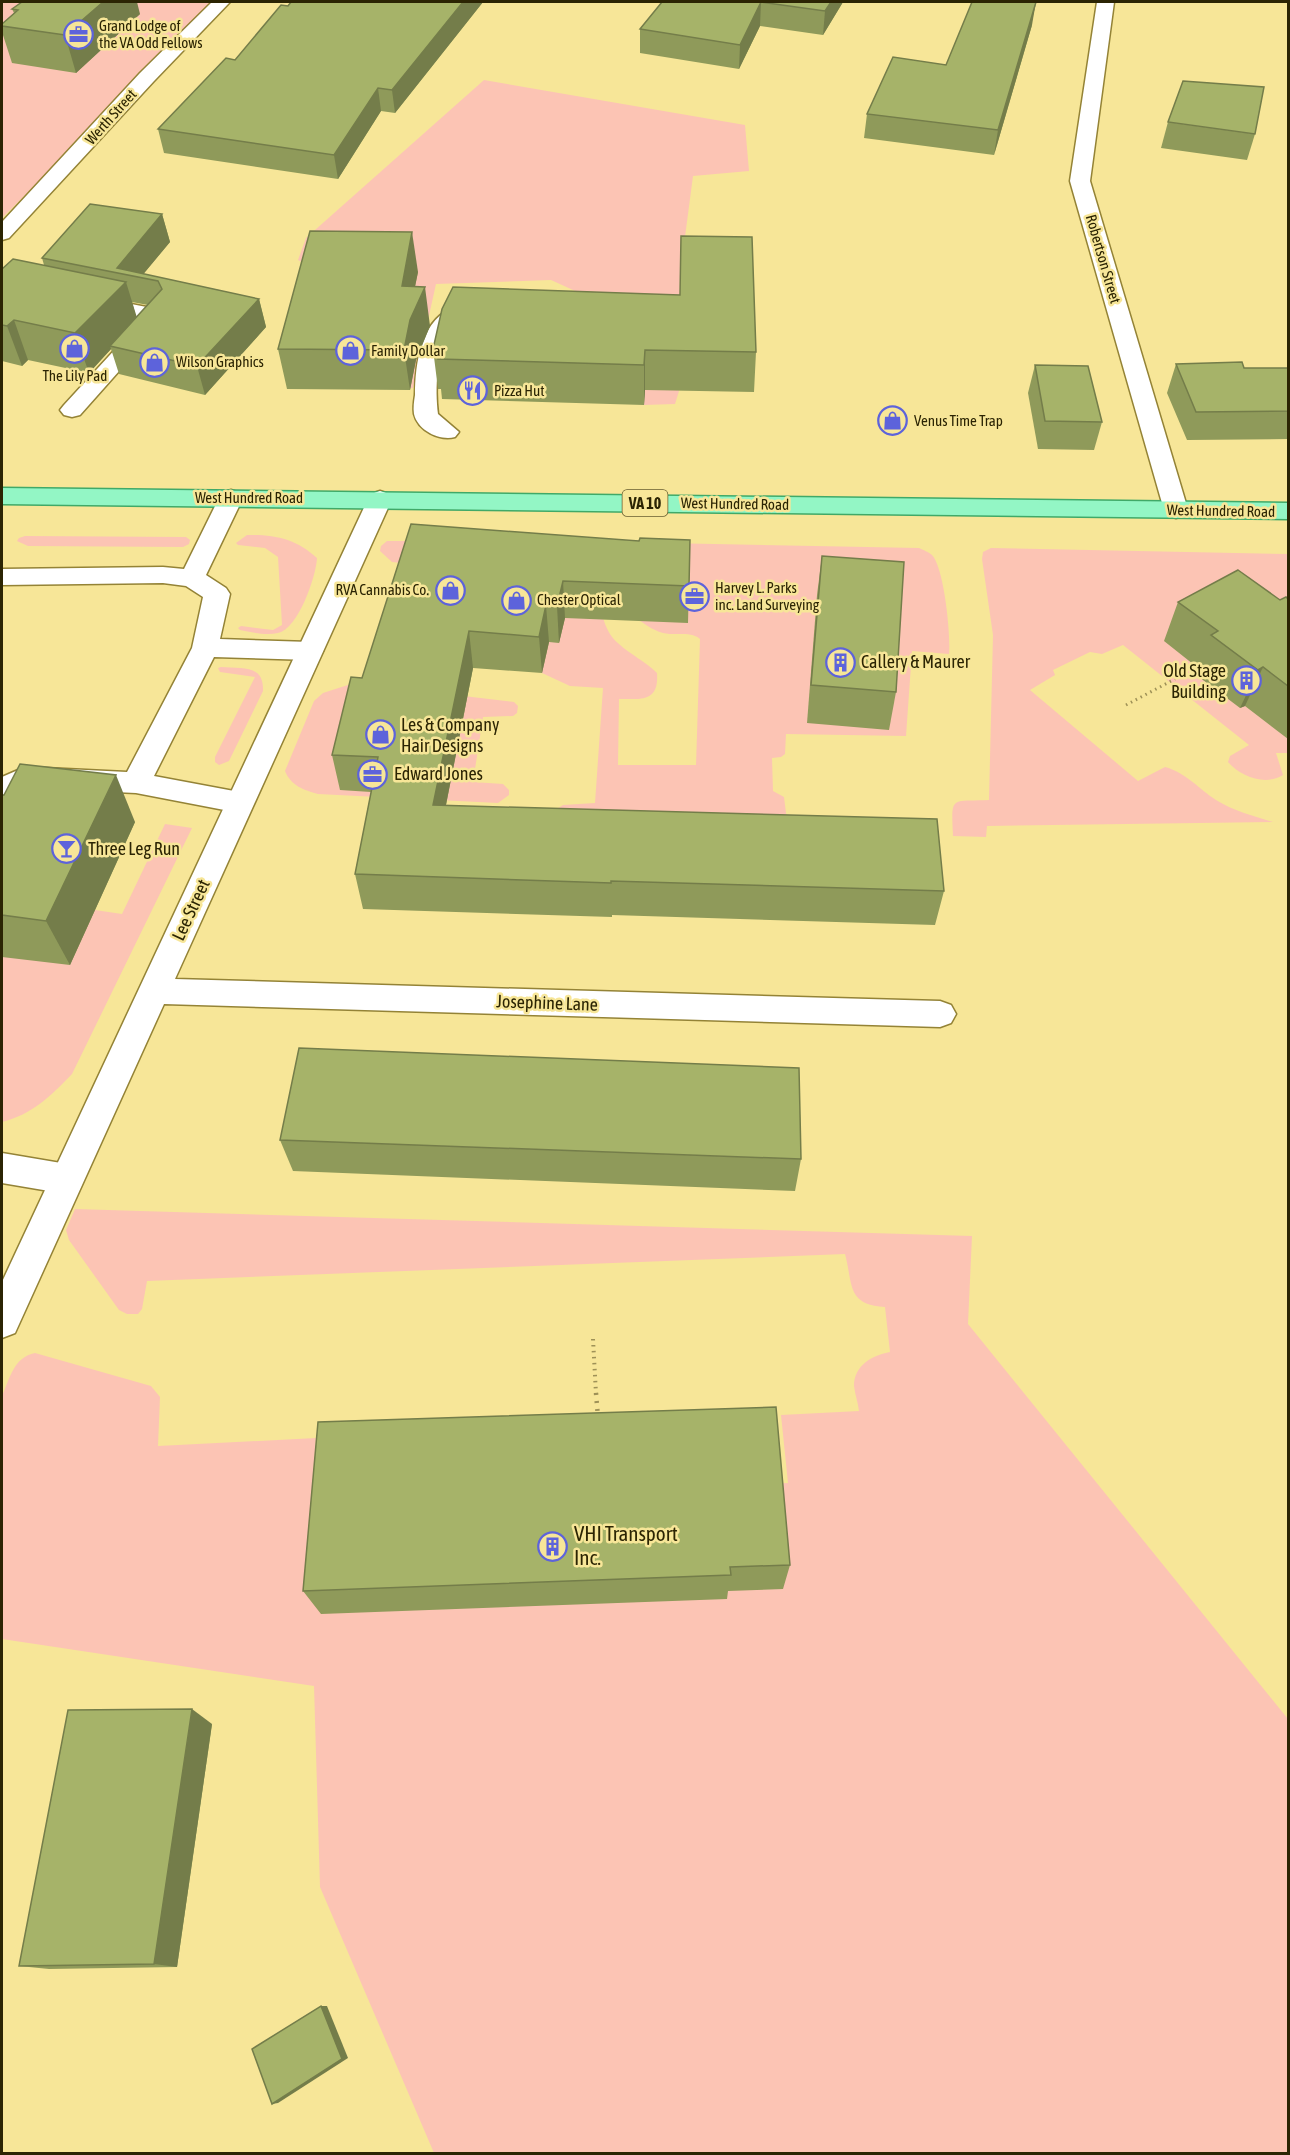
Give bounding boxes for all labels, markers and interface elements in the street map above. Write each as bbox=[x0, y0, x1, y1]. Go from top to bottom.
place label: Grand Lodge of the VA Odd Fellows bbox=[99, 17, 202, 51]
office icon: Grand Lodge of the VA Odd Fellows bbox=[62, 19, 94, 51]
street label: Werth Street bbox=[82, 86, 140, 148]
street label: Robertson Street bbox=[1083, 212, 1124, 305]
shop icon: The Lily Pad bbox=[59, 333, 91, 365]
shop icon: Family Dollar bbox=[334, 335, 366, 367]
place label: Family Dollar bbox=[371, 342, 445, 359]
shop icon: Wilson Graphics bbox=[139, 346, 171, 378]
place label: Wilson Graphics bbox=[176, 353, 264, 370]
place label: The Lily Pad bbox=[43, 367, 107, 384]
restaurant icon: Pizza Hut bbox=[457, 375, 489, 407]
place label: Pizza Hut bbox=[494, 382, 545, 399]
shop icon: Venus Time Trap bbox=[877, 405, 909, 437]
place label: Venus Time Trap bbox=[914, 412, 1003, 429]
street label: West Hundred Road bbox=[195, 489, 303, 506]
road number: VA 10 bbox=[622, 490, 668, 516]
street label: West Hundred Road bbox=[681, 494, 789, 513]
street label: West Hundred Road bbox=[1167, 501, 1275, 520]
shop icon: RVA Cannabis Co. bbox=[434, 574, 466, 606]
place label: Harvey L. Parks inc. Land Surveying bbox=[715, 579, 820, 613]
place label: RVA Cannabis Co. bbox=[336, 581, 429, 598]
office icon: Harvey L. Parks inc. Land Surveying bbox=[678, 581, 710, 613]
shop icon: Chester Optical bbox=[500, 584, 532, 616]
place label: Chester Optical bbox=[537, 591, 621, 608]
building icon: Callery & Maurer bbox=[824, 646, 856, 678]
place label: Callery & Maurer bbox=[861, 651, 971, 672]
place label: Old Stage Building bbox=[1163, 660, 1226, 702]
building icon: Old Stage Building bbox=[1231, 665, 1263, 697]
place label: Les & Company Hair Designs bbox=[401, 714, 499, 756]
shop icon: Les & Company Hair Designs bbox=[364, 719, 396, 751]
office icon: Edward Jones bbox=[357, 758, 389, 790]
place label: Edward Jones bbox=[394, 763, 483, 784]
bar icon: Three Leg Run bbox=[51, 833, 83, 865]
place label: Three Leg Run bbox=[88, 838, 180, 859]
street label: Lee Street bbox=[167, 876, 214, 944]
street label: Josephine Lane bbox=[496, 990, 598, 1015]
place label: VHI Transport Inc. bbox=[574, 1521, 678, 1569]
building icon: VHI Transport Inc. bbox=[537, 1530, 569, 1562]

